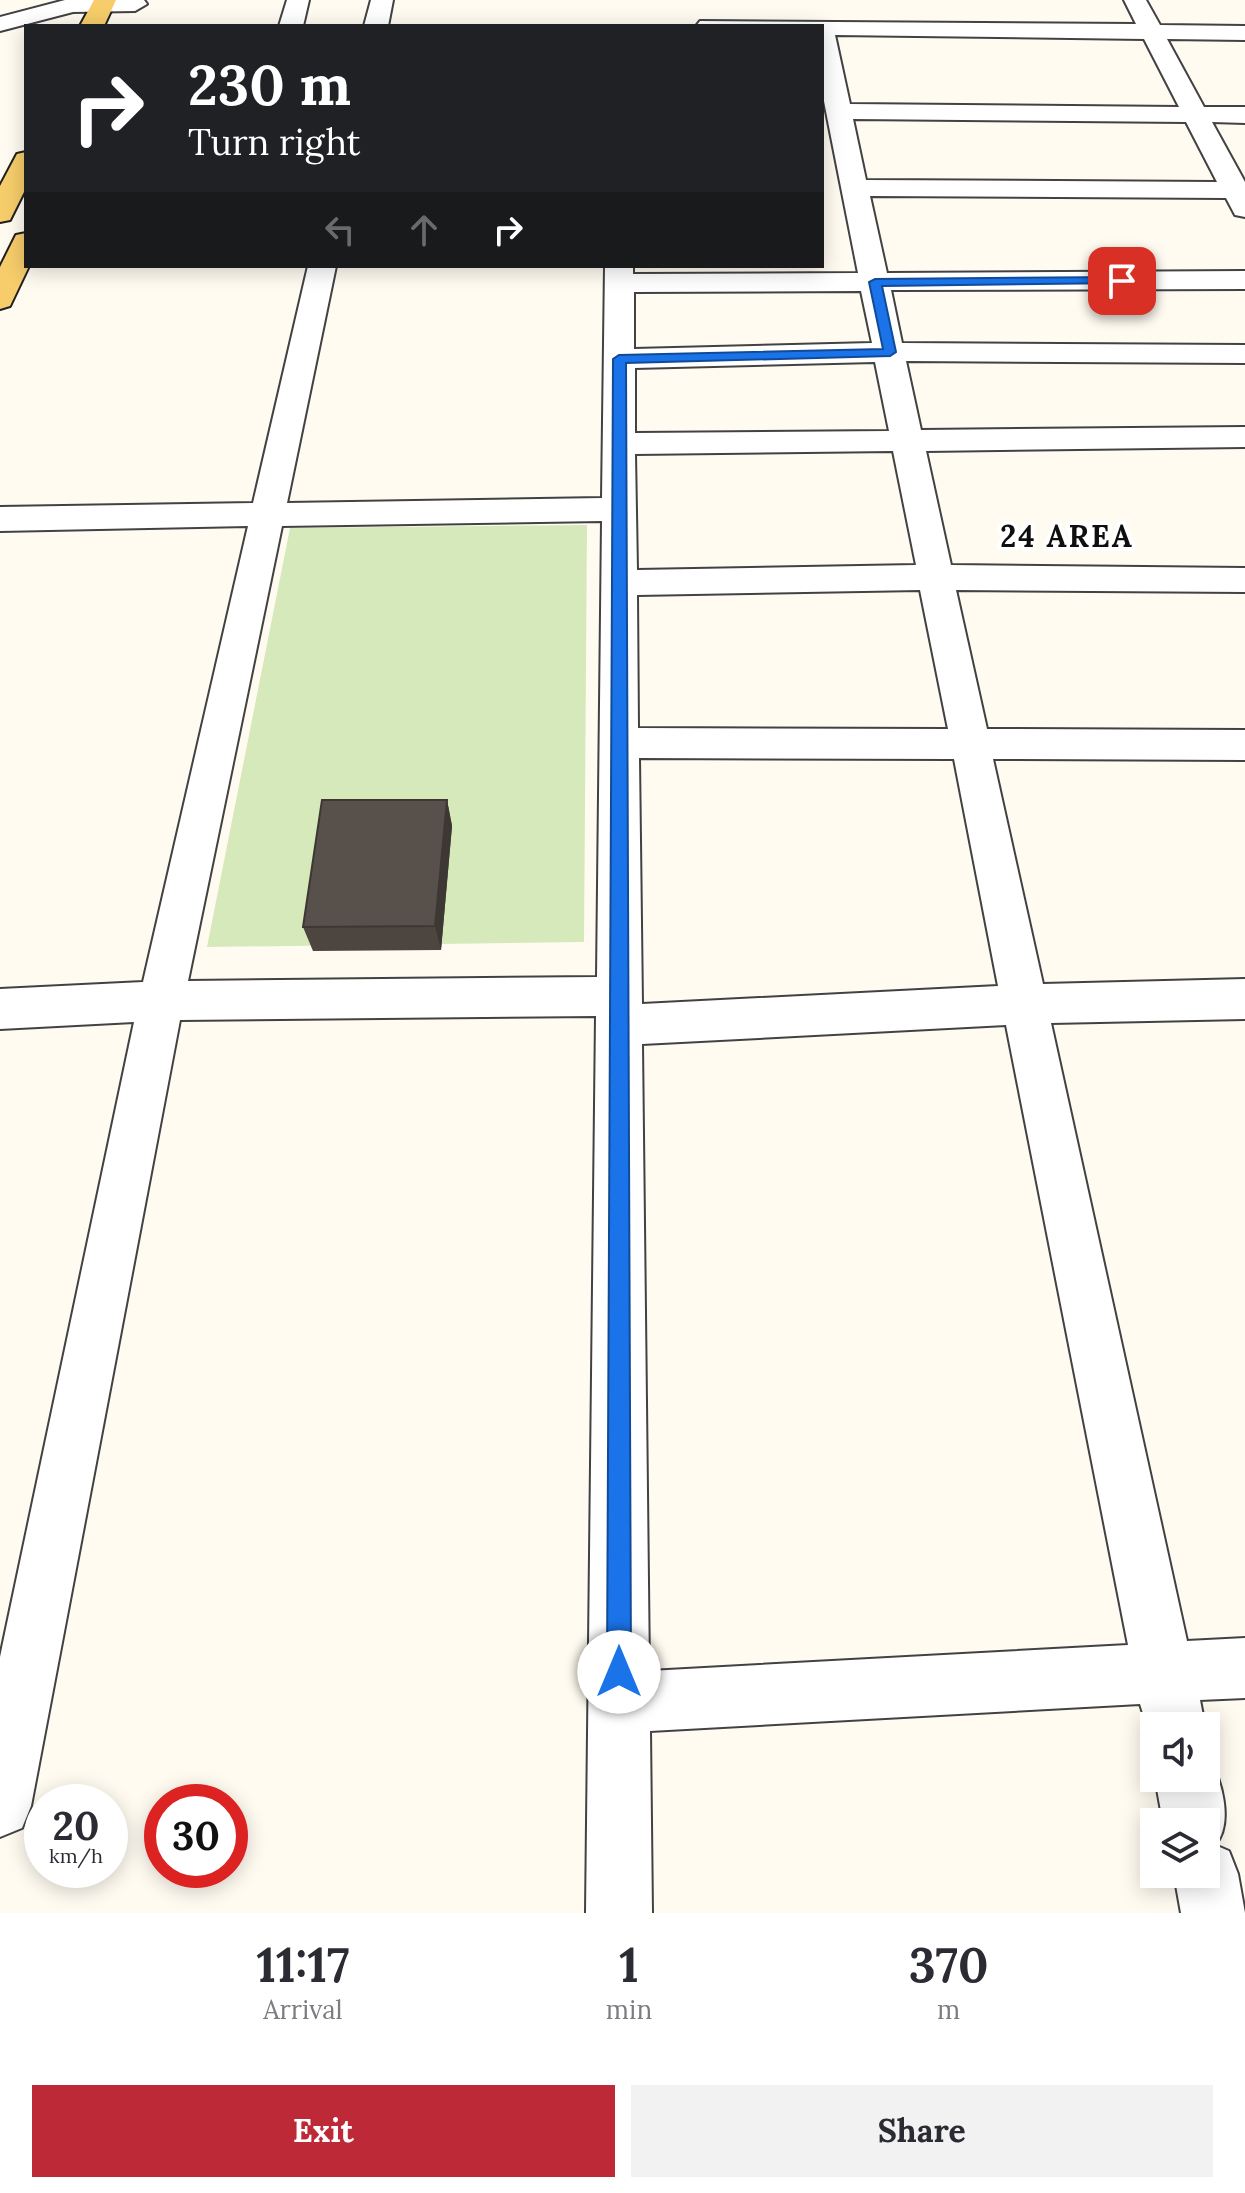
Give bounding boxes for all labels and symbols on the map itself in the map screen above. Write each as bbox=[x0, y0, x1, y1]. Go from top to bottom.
pin bbox=[1088, 247, 1156, 315]
district label: 24 AREA bbox=[1000, 517, 1134, 555]
position arrow bbox=[577, 1630, 661, 1714]
speed limit sign: 30 bbox=[144, 1784, 248, 1888]

